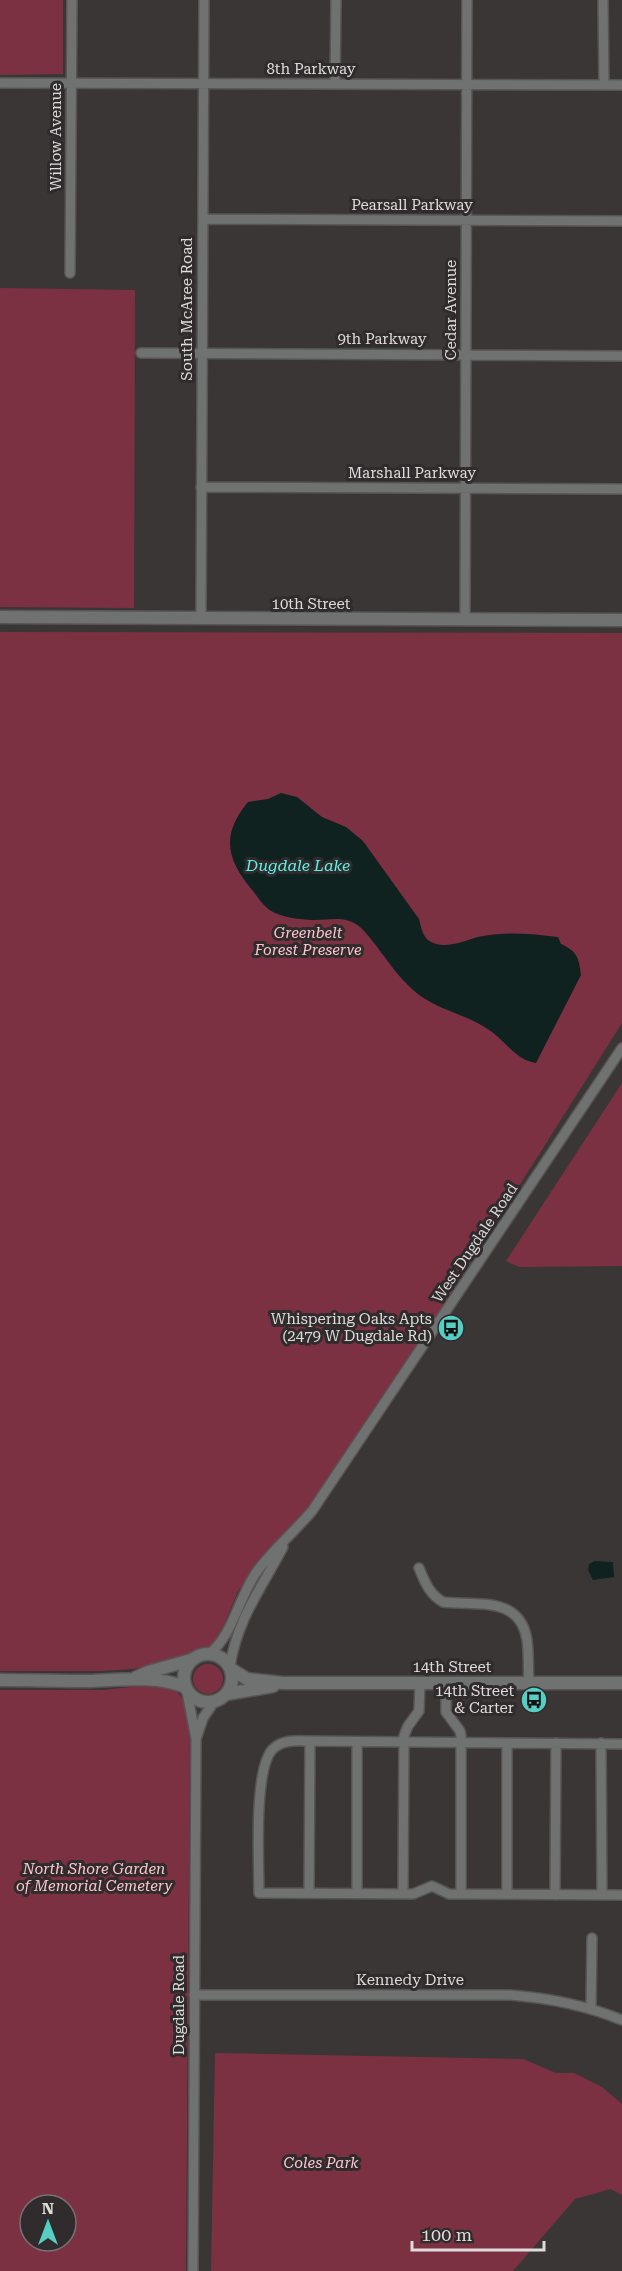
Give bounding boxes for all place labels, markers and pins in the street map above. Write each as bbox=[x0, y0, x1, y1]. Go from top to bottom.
place label: Whispering Oaks Apts (2479 W Dugdale Rd) bbox=[271, 1310, 432, 1345]
bus stop icon: Whispering Oaks Apts (2479 W Dugdale Rd) bbox=[436, 1313, 466, 1343]
place label: 14th Street & Carter bbox=[435, 1682, 514, 1717]
bus stop icon: 14th Street & Carter bbox=[519, 1685, 549, 1715]

